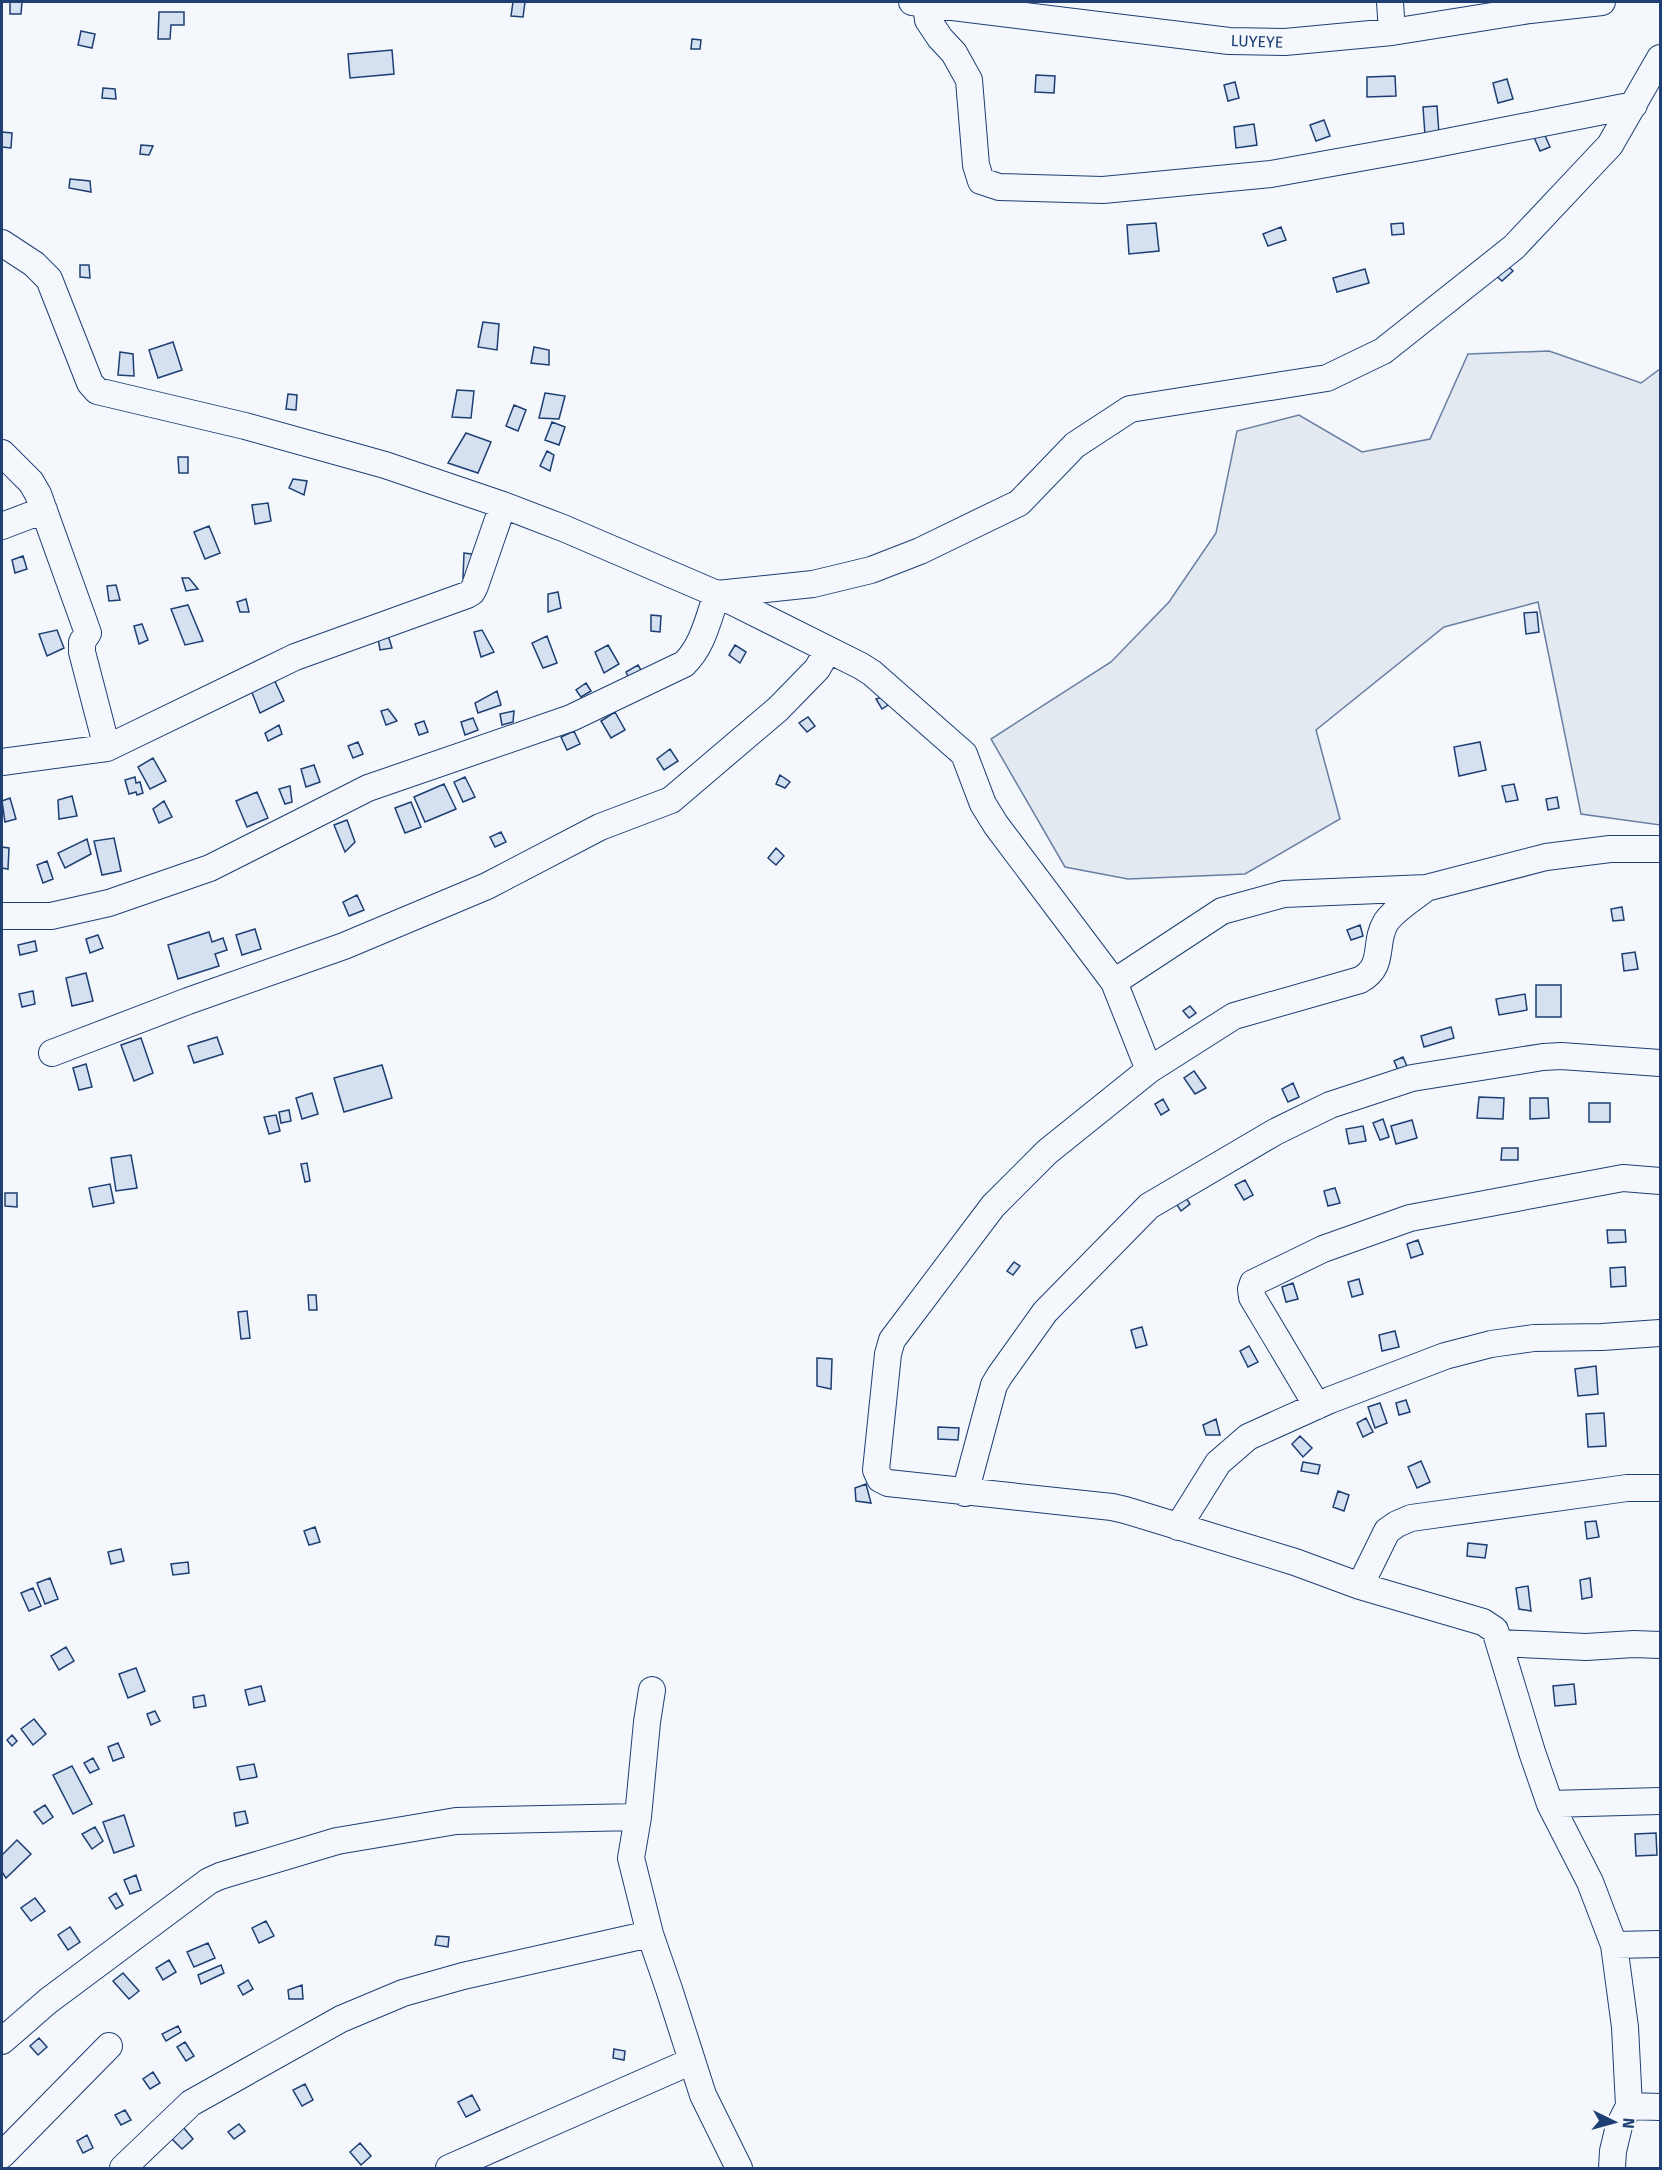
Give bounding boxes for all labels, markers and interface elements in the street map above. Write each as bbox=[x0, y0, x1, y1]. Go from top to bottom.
street label: LUYEYE bbox=[1230, 31, 1284, 52]
north arrow bbox=[1584, 2092, 1644, 2152]
text: N bbox=[1619, 2117, 1638, 2129]

